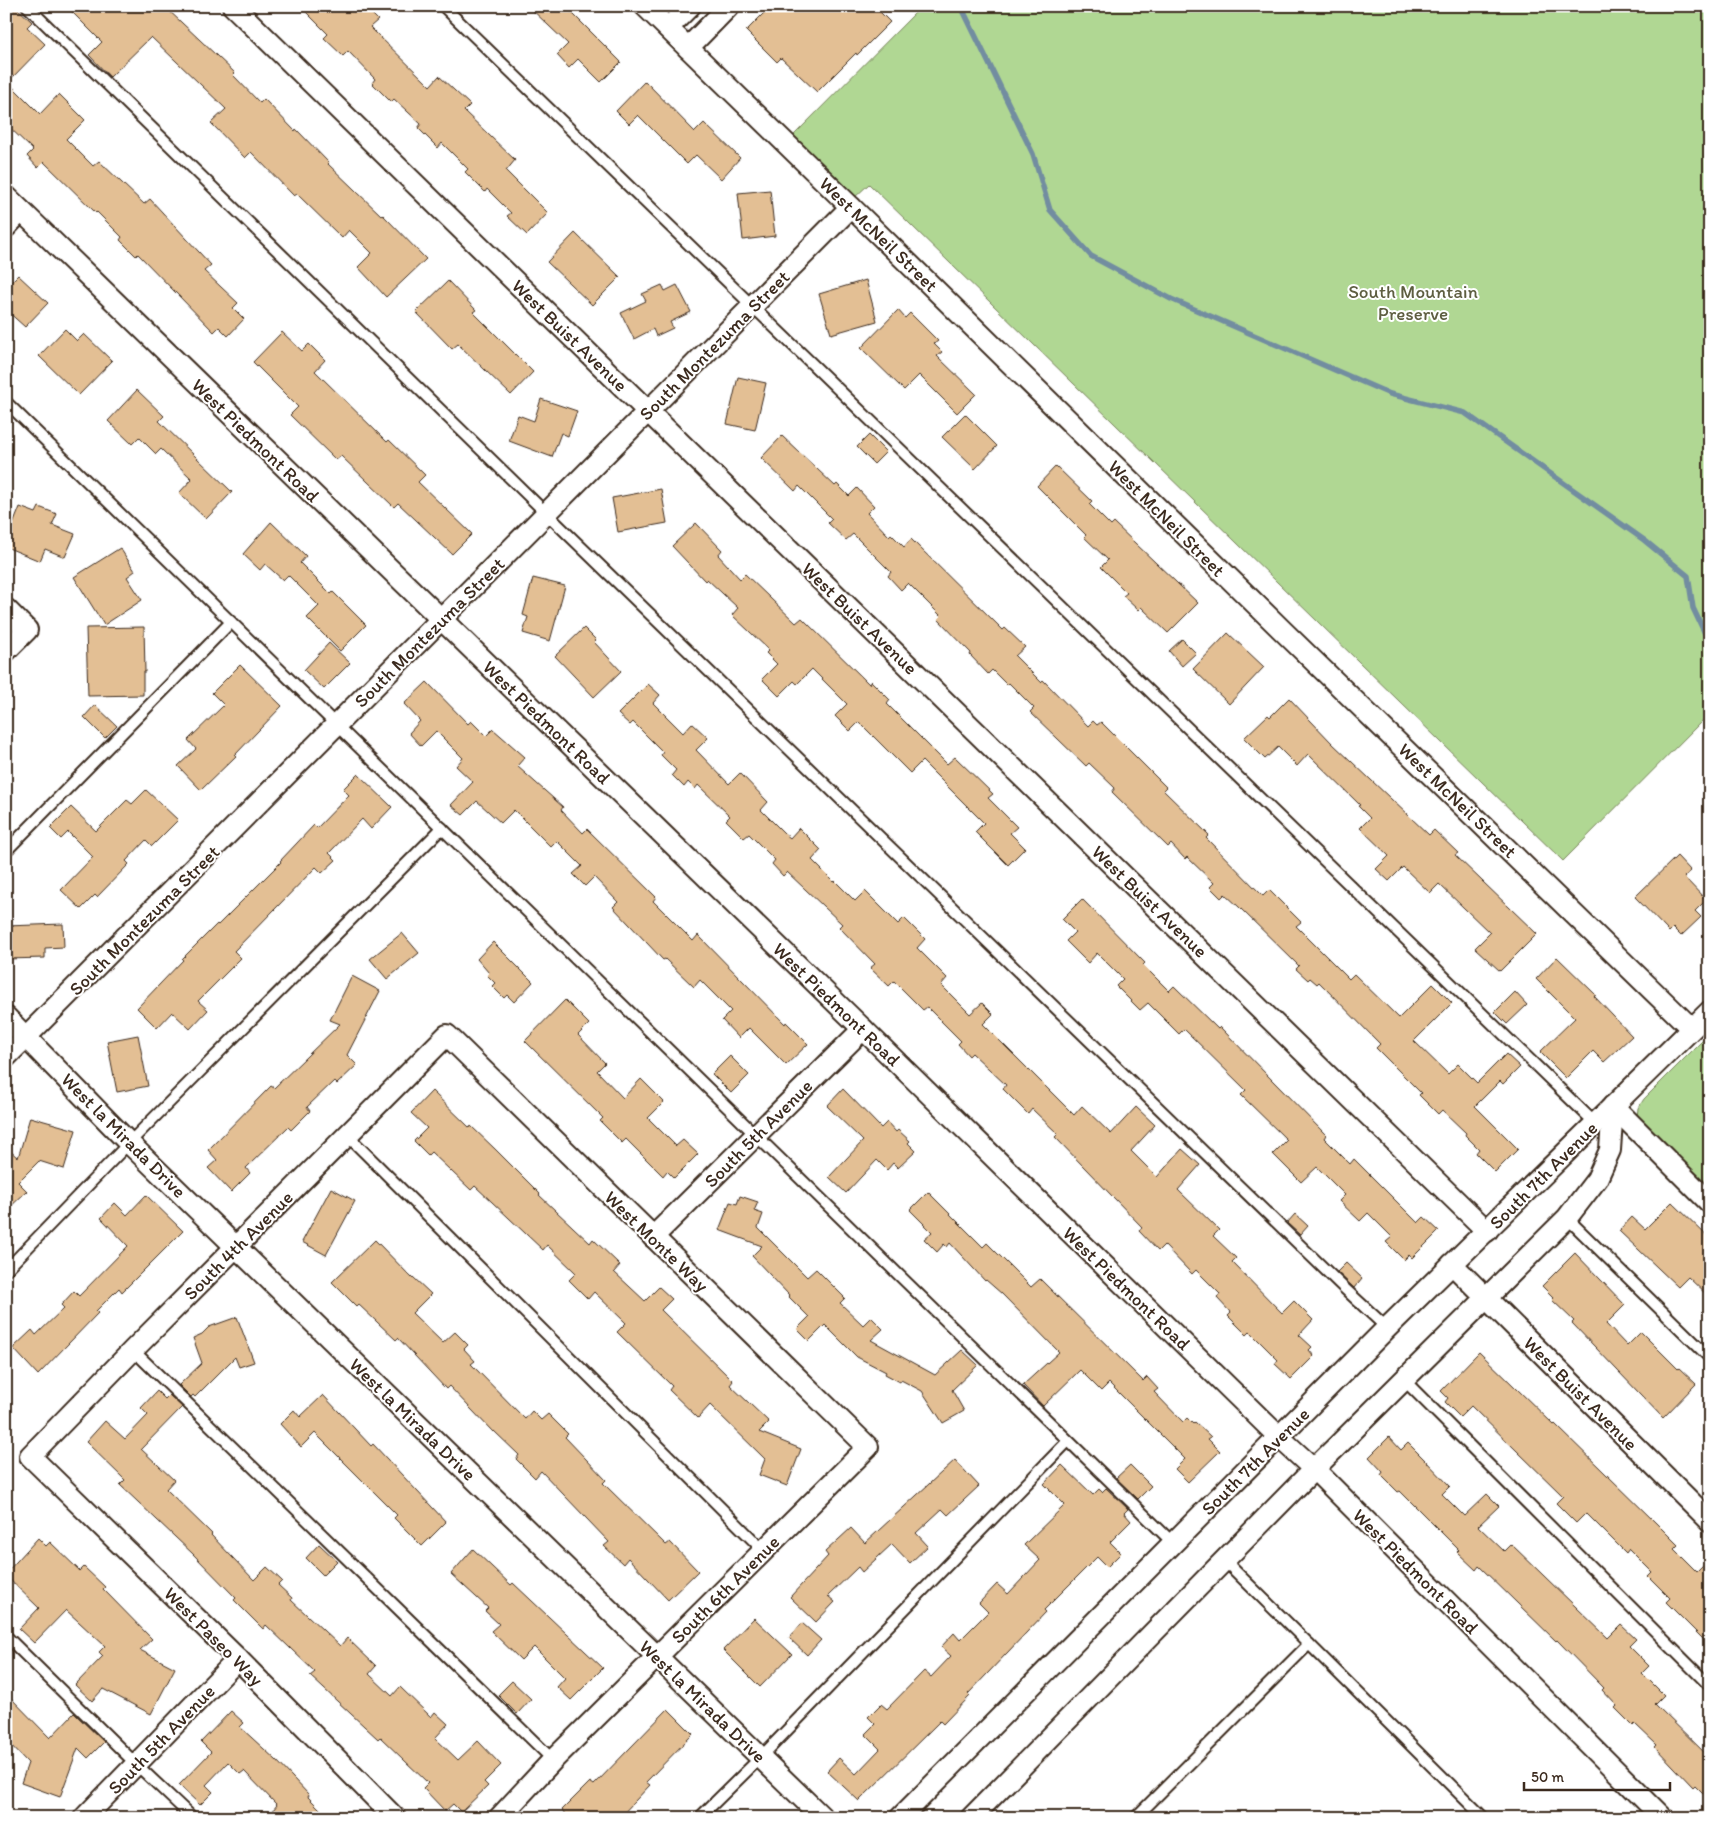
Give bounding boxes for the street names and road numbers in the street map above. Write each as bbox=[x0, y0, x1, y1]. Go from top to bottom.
street label: West McNeil Street bbox=[815, 172, 943, 297]
street label: South Montezuma Street bbox=[634, 265, 794, 425]
street label: West Buist Avenue bbox=[507, 274, 632, 396]
street label: West Piedmont Road bbox=[187, 374, 325, 507]
street label: West McNeil Street bbox=[1103, 455, 1230, 582]
street label: South Montezuma Street bbox=[349, 552, 509, 712]
street label: West Buist Avenue bbox=[797, 557, 922, 679]
street label: West Piedmont Road bbox=[478, 656, 616, 789]
street label: West McNeil Street bbox=[1394, 738, 1522, 863]
street label: South Montezuma Street bbox=[64, 840, 224, 1000]
street label: West Buist Avenue bbox=[1087, 840, 1212, 962]
street label: West Piedmont Road bbox=[768, 938, 906, 1071]
street label: West la Mirada Drive bbox=[56, 1068, 191, 1203]
street label: South 5th Avenue bbox=[699, 1074, 817, 1192]
street label: South 7th Avenue bbox=[1485, 1117, 1602, 1234]
street label: South 4th Avenue bbox=[179, 1186, 298, 1305]
street label: West Monte Way bbox=[600, 1186, 714, 1297]
street label: West Piedmont Road bbox=[1058, 1222, 1196, 1355]
street label: West Buist Avenue bbox=[1519, 1331, 1643, 1455]
street label: West la Mirada Drive bbox=[344, 1353, 481, 1486]
street label: South 7th Avenue bbox=[1197, 1403, 1314, 1520]
street label: West Piedmont Road bbox=[1348, 1504, 1484, 1639]
street label: South 6th Avenue bbox=[666, 1530, 784, 1648]
street label: West Paseo Way bbox=[159, 1582, 268, 1691]
street label: West la Mirada Drive bbox=[634, 1635, 771, 1768]
street label: South 5th Avenue bbox=[103, 1680, 220, 1799]

